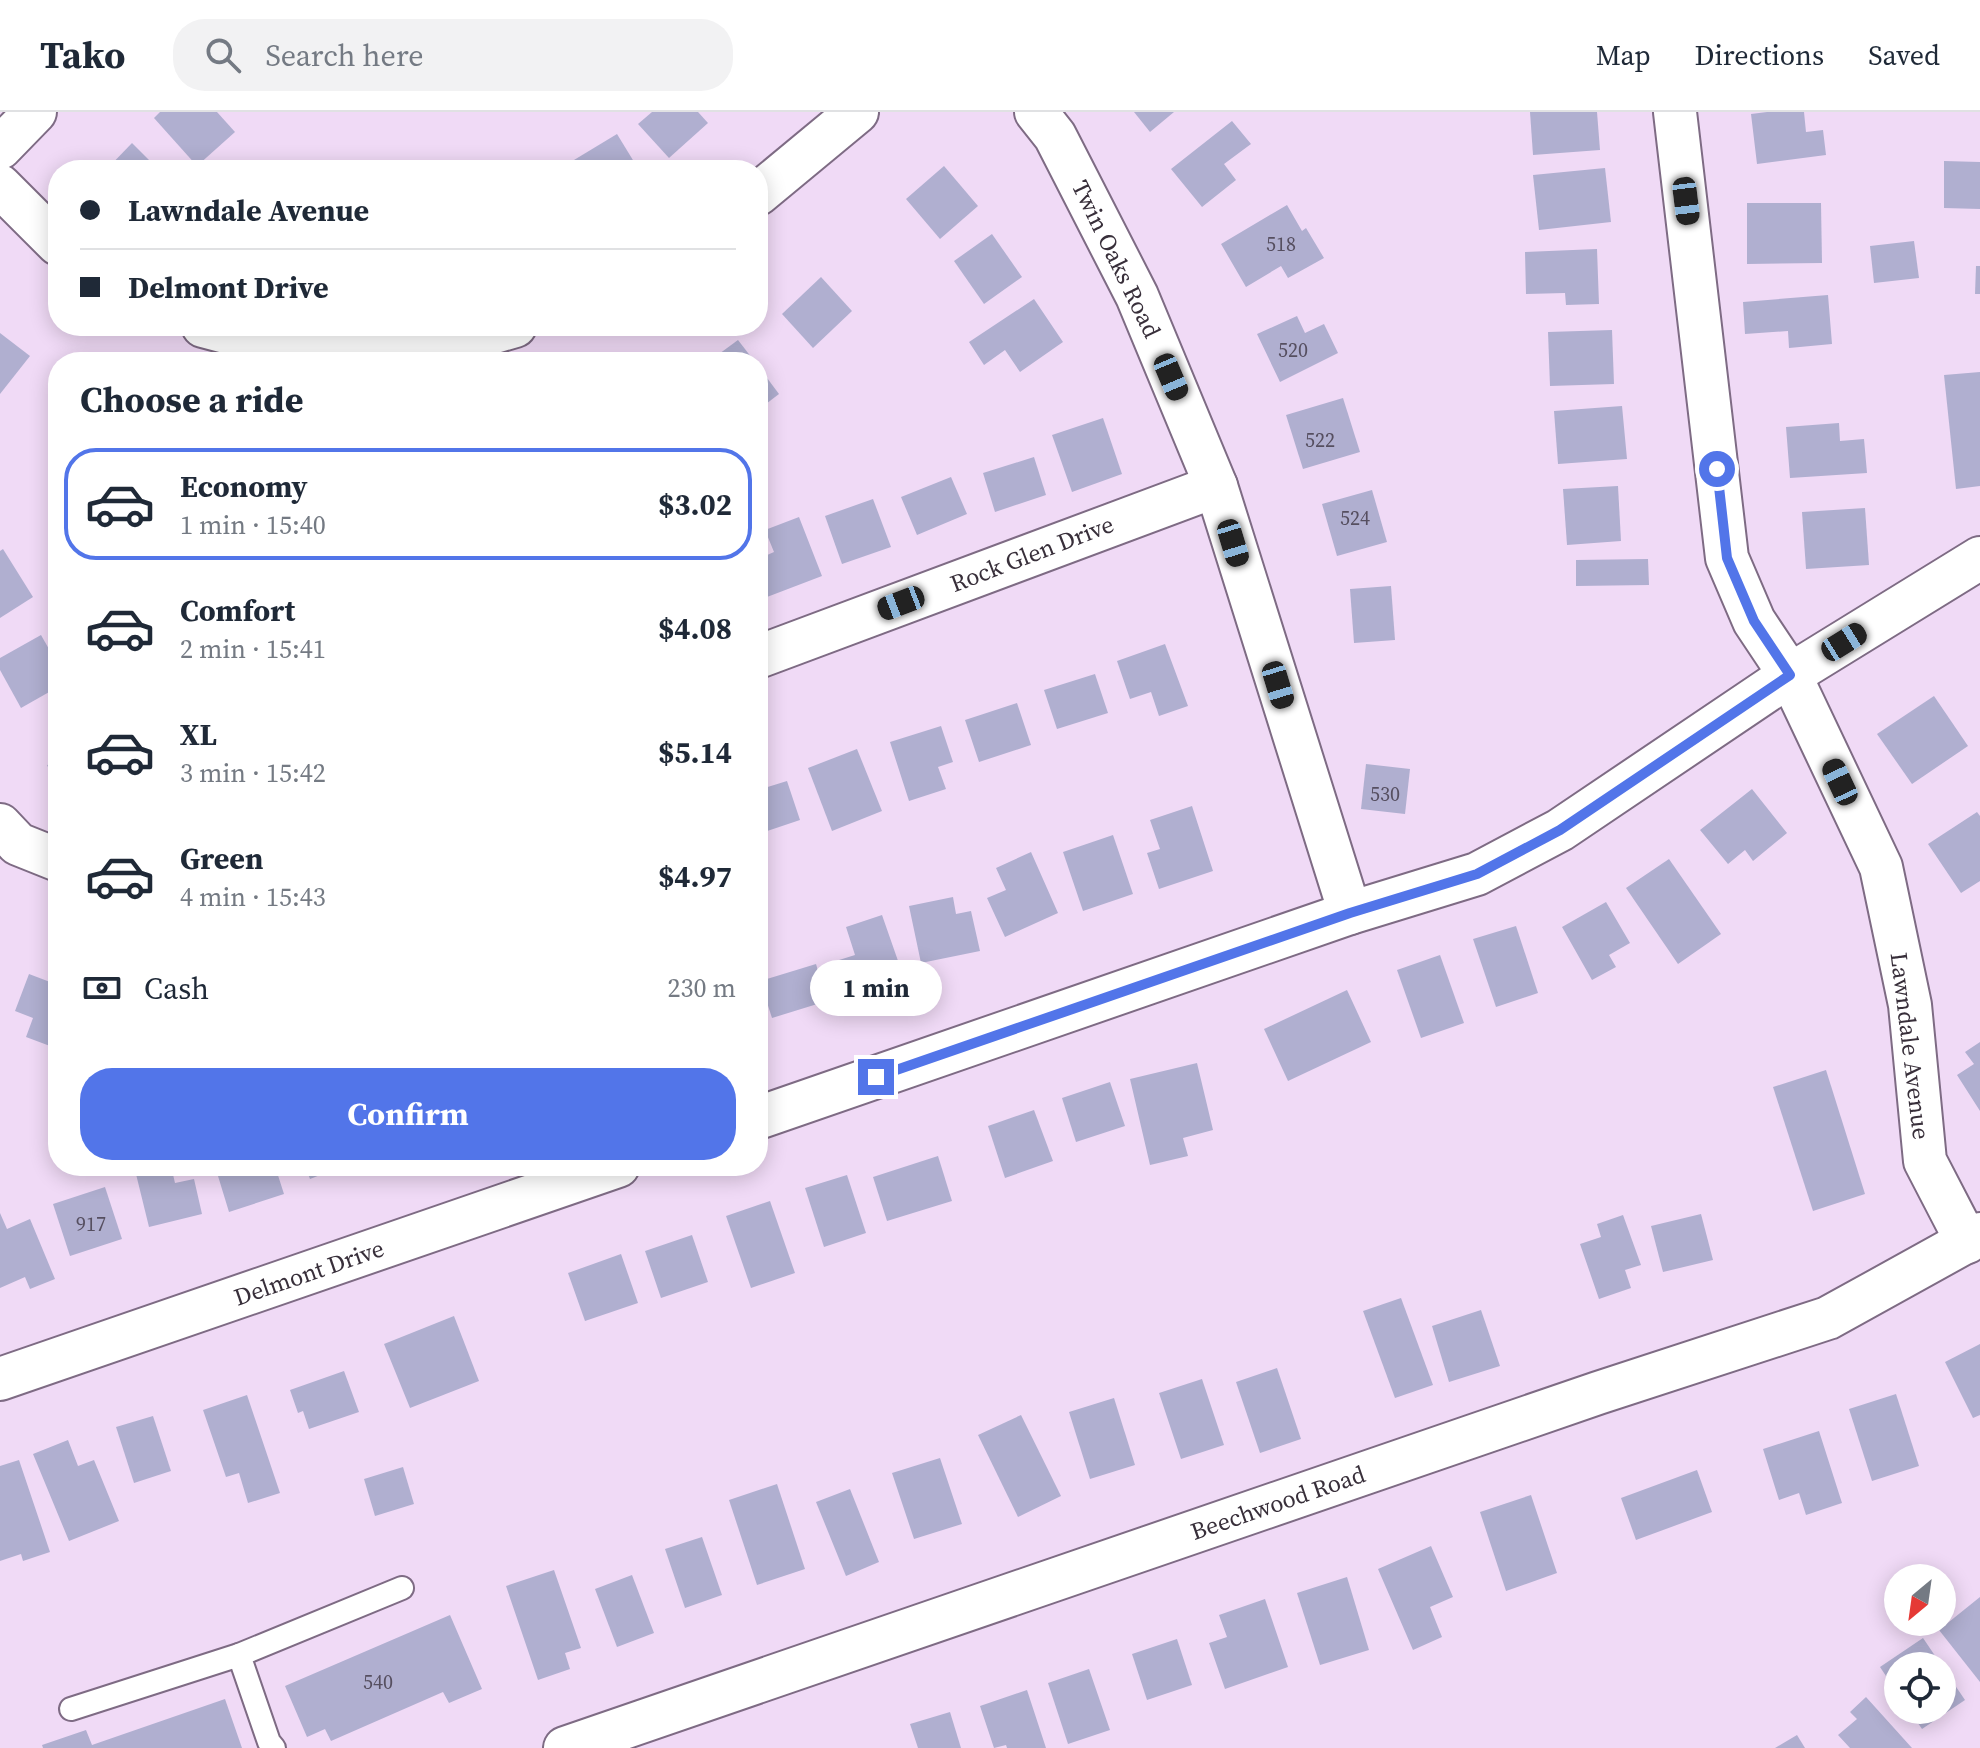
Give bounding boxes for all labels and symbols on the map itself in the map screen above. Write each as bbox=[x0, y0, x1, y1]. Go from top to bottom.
street label: Twin Oaks Road bbox=[1064, 174, 1169, 343]
car bbox=[1671, 176, 1701, 226]
house number: 518 bbox=[1266, 230, 1296, 258]
house number: 520 bbox=[1278, 336, 1308, 364]
car bbox=[1151, 350, 1191, 404]
house number: 522 bbox=[1305, 426, 1335, 454]
route start bbox=[1699, 451, 1735, 487]
house number: 524 bbox=[1340, 504, 1370, 532]
street label: Rock Glen Drive bbox=[945, 507, 1118, 600]
car bbox=[1215, 517, 1251, 569]
car bbox=[874, 583, 928, 623]
car bbox=[1817, 619, 1871, 665]
car bbox=[1260, 659, 1296, 711]
car bbox=[1819, 755, 1861, 809]
house number: 530 bbox=[1370, 780, 1400, 808]
street label: Lawndale Avenue bbox=[1883, 950, 1938, 1141]
callout: 1 min bbox=[810, 961, 942, 1017]
route end bbox=[858, 1059, 894, 1095]
house number: 917 bbox=[76, 1210, 106, 1238]
street label: Delmont Drive bbox=[229, 1231, 388, 1314]
street label: Beechwood Road bbox=[1186, 1457, 1370, 1548]
north arrow bbox=[1884, 1564, 1956, 1636]
house number: 540 bbox=[363, 1668, 393, 1696]

